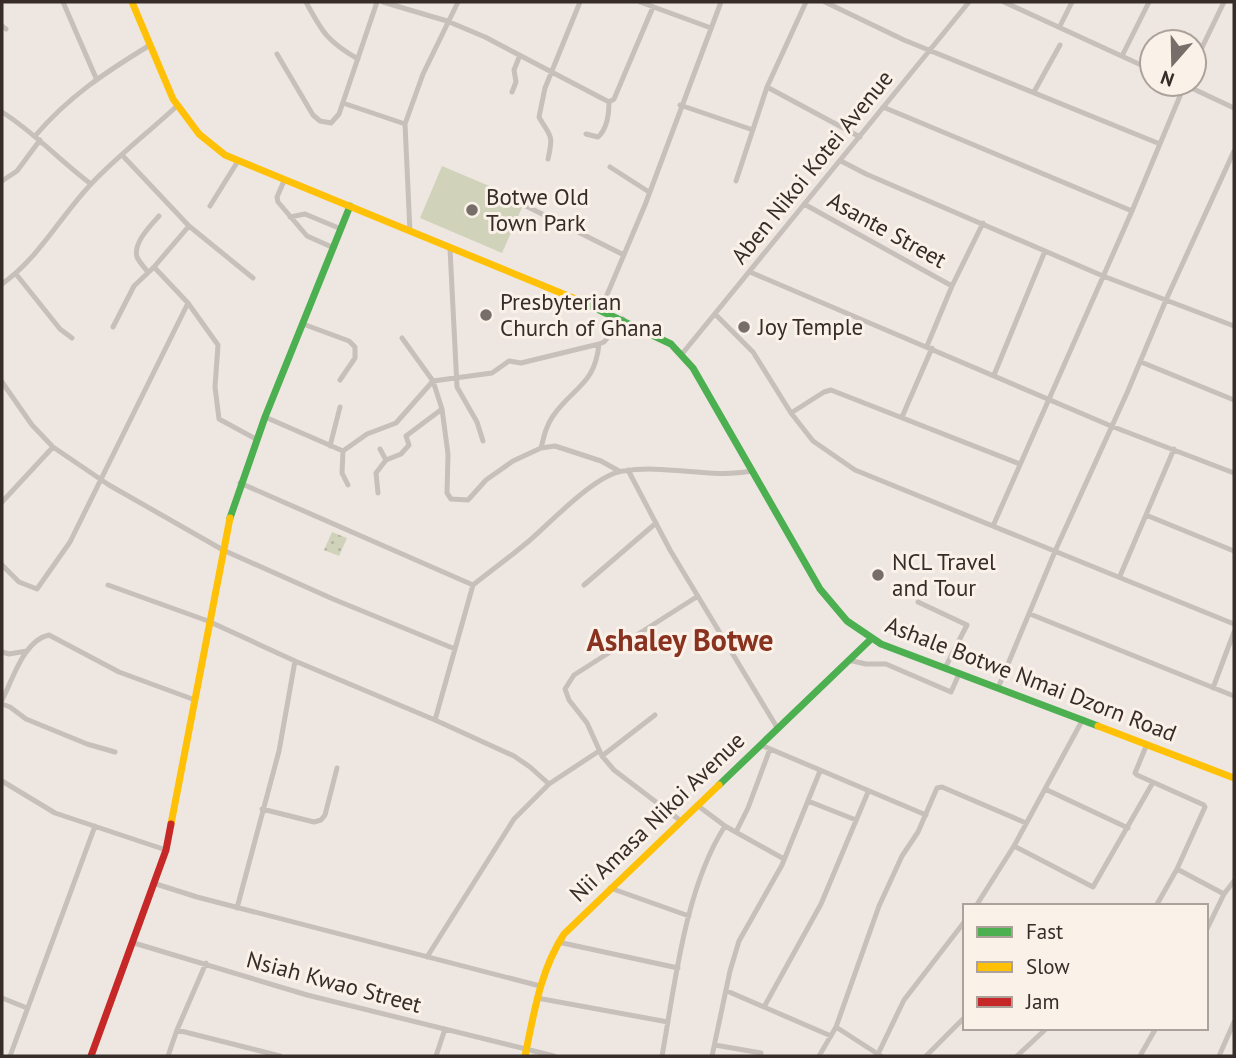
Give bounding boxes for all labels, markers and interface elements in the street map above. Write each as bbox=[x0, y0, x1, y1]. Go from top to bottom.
north arrow bbox=[1138, 28, 1208, 98]
street label: Aben Nikoi Kotei Avenue bbox=[724, 64, 899, 270]
text: N bbox=[1157, 66, 1177, 92]
place label: Botwe Old Town Park bbox=[486, 182, 589, 237]
street label: Asante Street bbox=[823, 185, 952, 274]
marker: Botwe Old Town Park bbox=[464, 202, 480, 218]
place label: Presbyterian Church of Ghana bbox=[500, 287, 663, 342]
marker: Presbyterian Church of Ghana bbox=[478, 307, 494, 323]
place label: Joy Temple bbox=[757, 312, 863, 341]
marker: Joy Temple bbox=[736, 319, 752, 335]
place label: NCL Travel and Tour bbox=[892, 547, 996, 602]
marker: NCL Travel and Tour bbox=[870, 567, 886, 583]
street label: Ashale Botwe Nmai Dzorn Road bbox=[881, 610, 1181, 748]
district label: Ashaley Botwe bbox=[587, 620, 773, 659]
street label: Nii Amasa Nikoi Avenue bbox=[563, 726, 750, 908]
legend bbox=[963, 904, 1208, 1030]
text: Fast bbox=[1026, 918, 1063, 945]
street label: Nsiah Kwao Street bbox=[244, 944, 425, 1019]
text: Slow bbox=[1026, 953, 1070, 980]
text: Jam bbox=[1025, 988, 1060, 1015]

